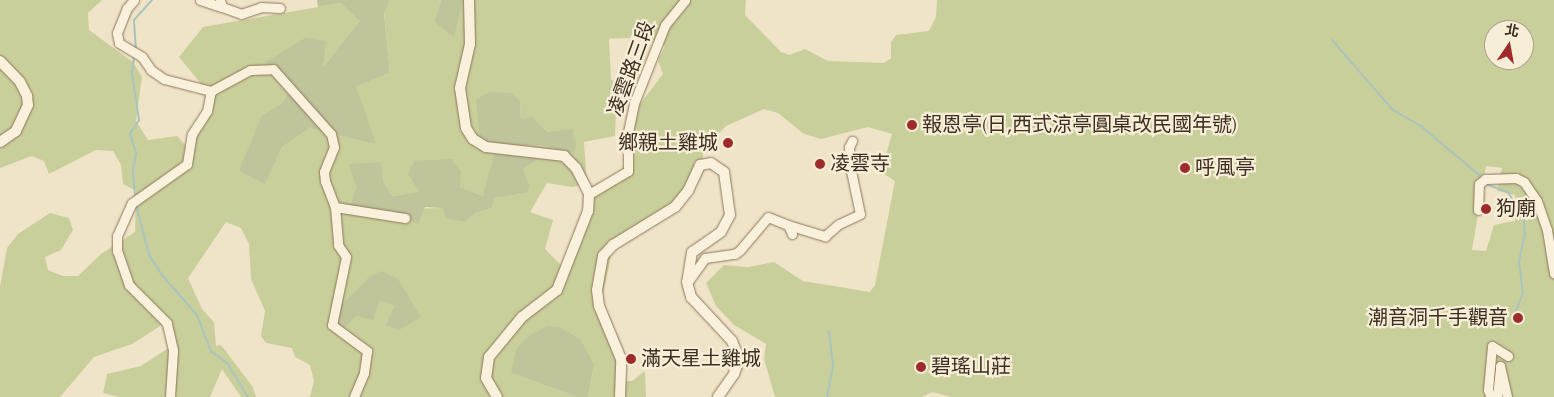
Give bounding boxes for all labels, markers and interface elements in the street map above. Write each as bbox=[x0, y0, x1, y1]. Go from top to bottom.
street label: 凌雲路三段 bbox=[604, 18, 660, 120]
text: 北 bbox=[1503, 19, 1521, 43]
north arrow bbox=[1484, 20, 1534, 70]
place label: 報恩亭(日,西式涼亭圓桌改民國年號) bbox=[922, 113, 1237, 137]
marker: 報恩亭(日,西式涼亭圓桌改民國年號) bbox=[906, 119, 918, 131]
place label: 鄉親土雞城 bbox=[618, 131, 718, 155]
marker: 鄉親土雞城 bbox=[722, 137, 734, 149]
place label: 凌雲寺 bbox=[830, 152, 890, 176]
place label: 呼風亭 bbox=[1195, 156, 1255, 180]
marker: 凌雲寺 bbox=[814, 158, 826, 170]
marker: 呼風亭 bbox=[1179, 162, 1191, 174]
place label: 狗廟 bbox=[1496, 197, 1536, 221]
marker: 狗廟 bbox=[1480, 203, 1492, 215]
place label: 潮音洞千手觀音 bbox=[1368, 306, 1508, 330]
marker: 潮音洞千手觀音 bbox=[1512, 312, 1524, 324]
place label: 滿天星土雞城 bbox=[641, 347, 761, 371]
marker: 滿天星土雞城 bbox=[625, 353, 637, 365]
place label: 碧瑤山莊 bbox=[931, 355, 1011, 379]
marker: 碧瑤山莊 bbox=[915, 361, 927, 373]

